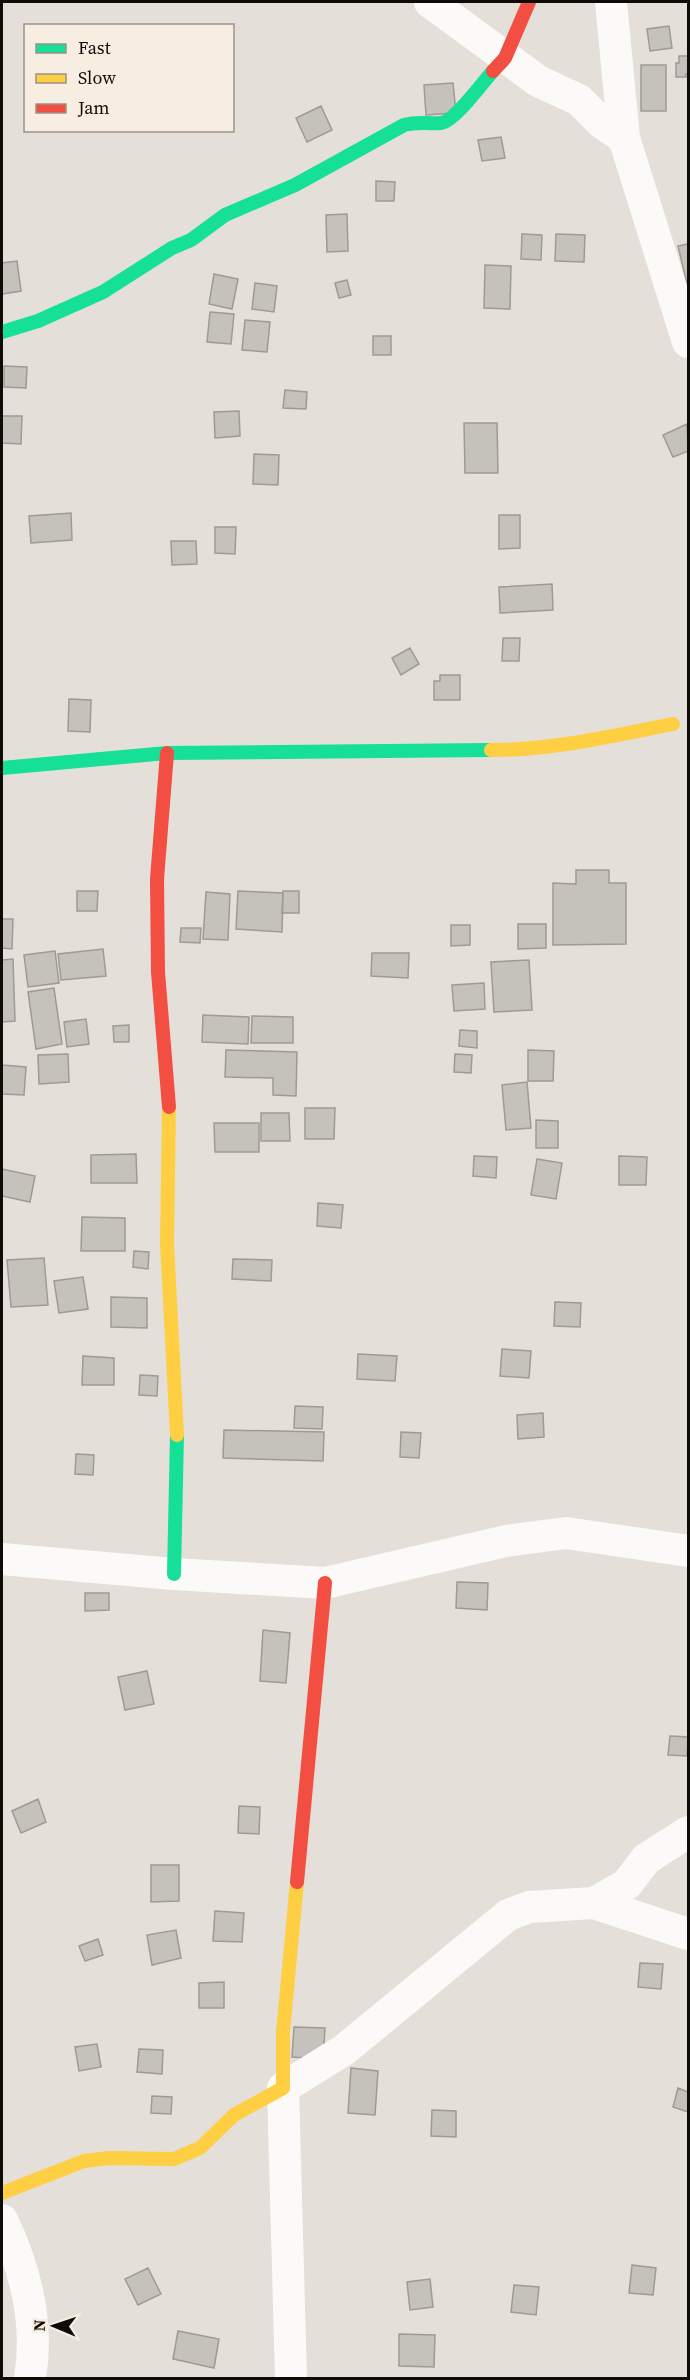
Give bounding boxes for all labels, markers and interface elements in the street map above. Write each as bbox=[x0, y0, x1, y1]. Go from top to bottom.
legend bbox=[24, 24, 234, 132]
text: Fast bbox=[78, 35, 111, 60]
text: Slow bbox=[78, 65, 116, 90]
text: Jam bbox=[77, 95, 110, 120]
north arrow bbox=[24, 2296, 84, 2356]
text: N bbox=[28, 2319, 50, 2332]

